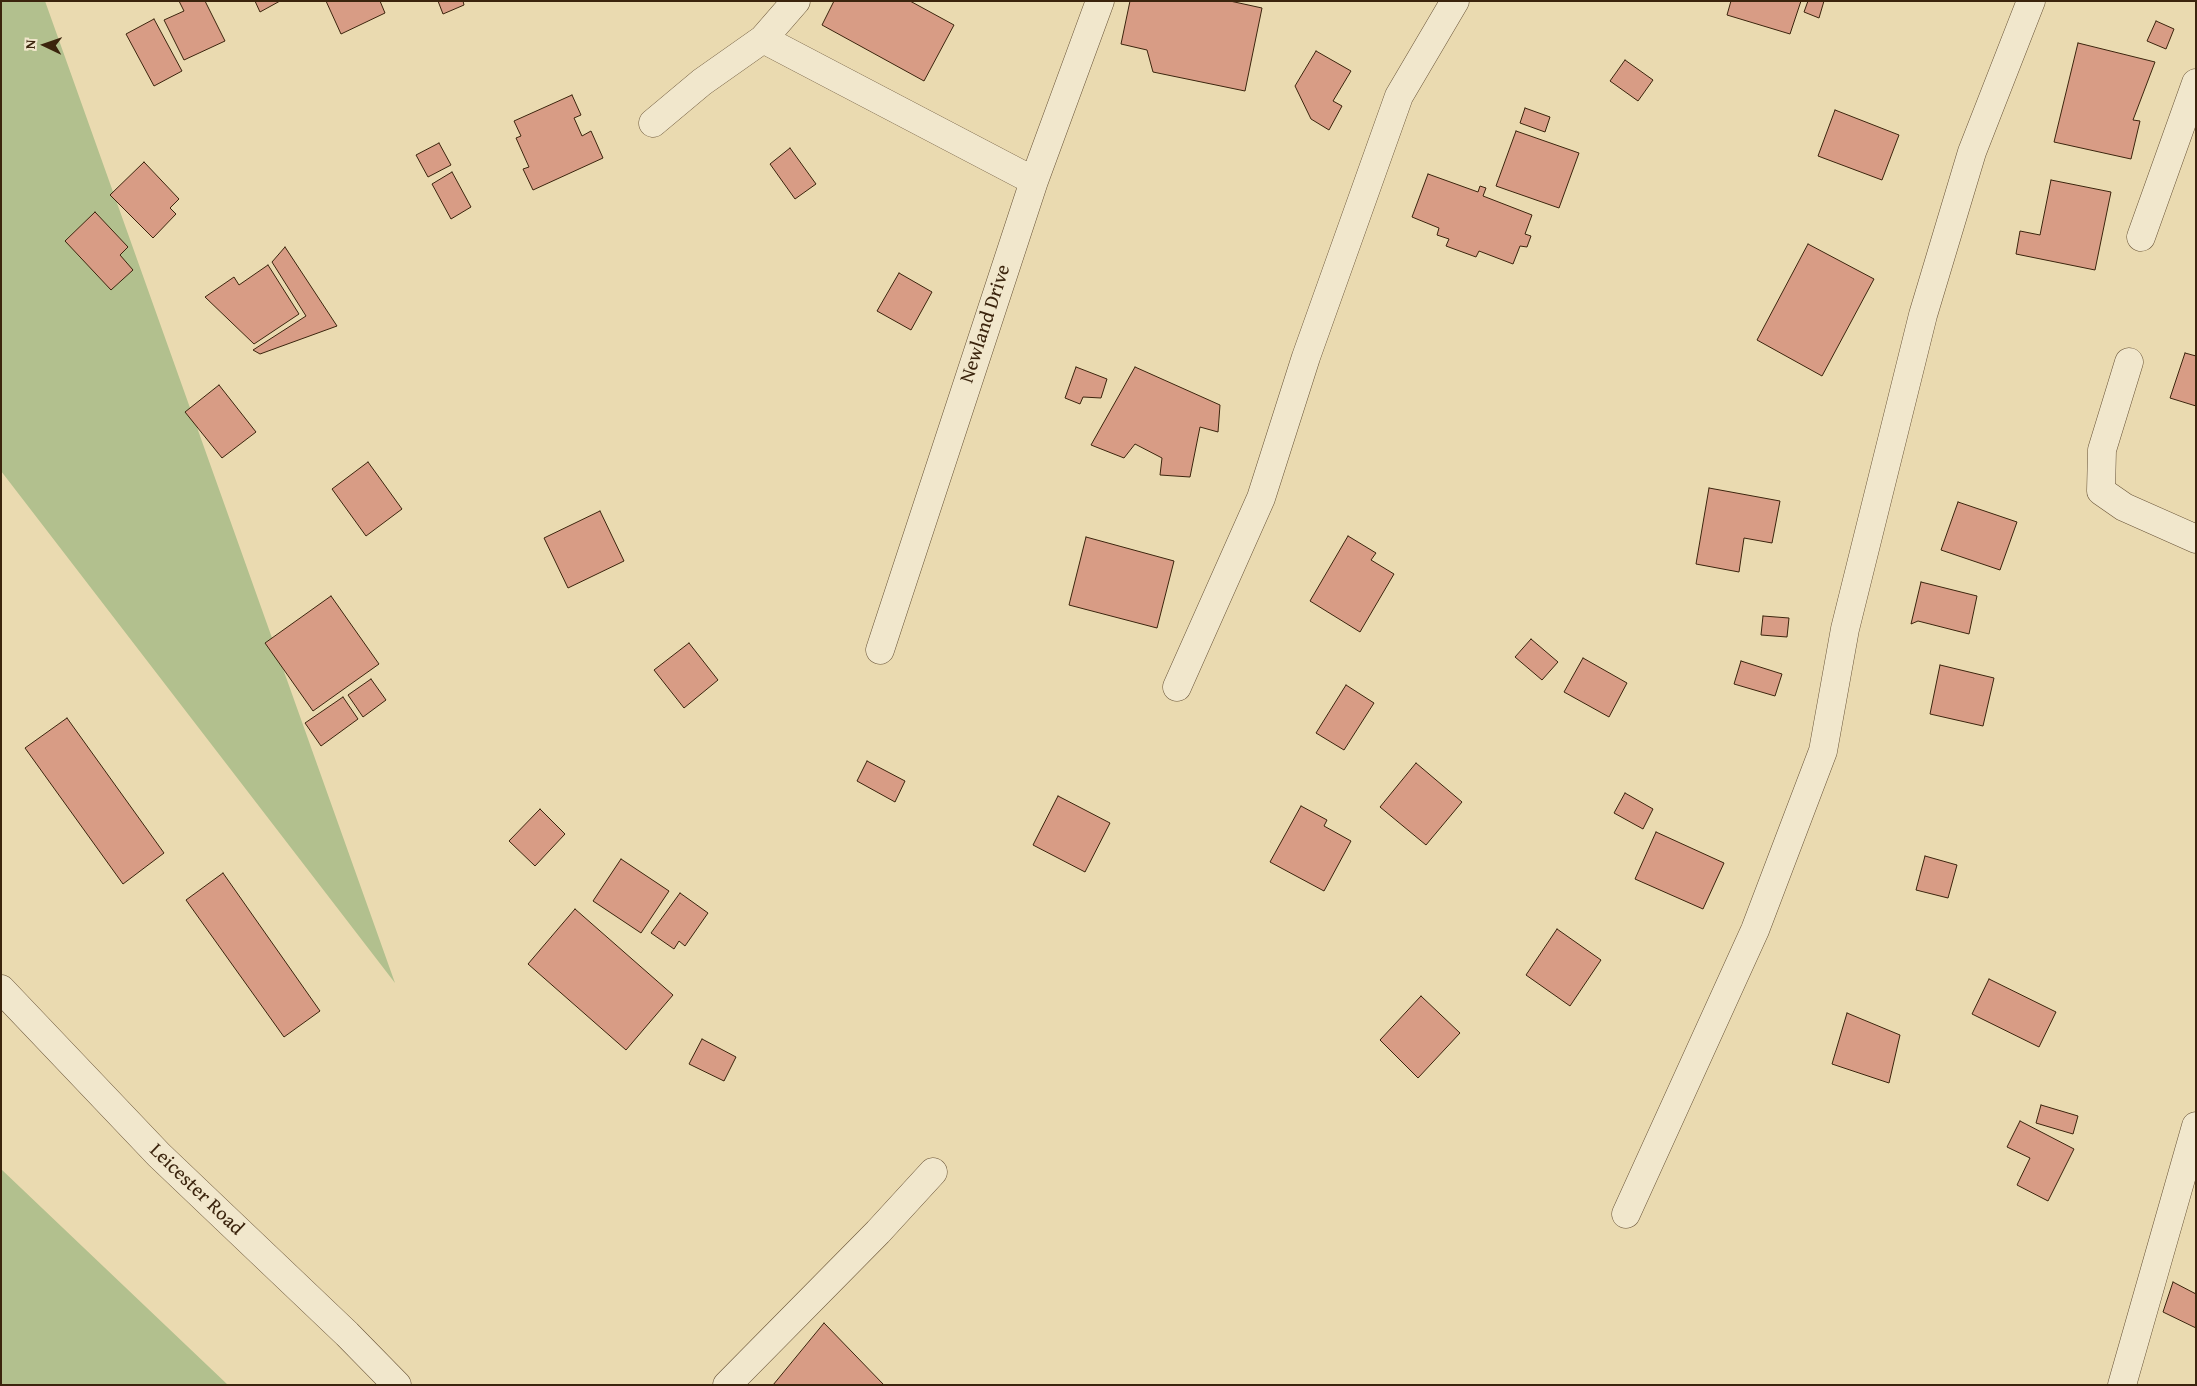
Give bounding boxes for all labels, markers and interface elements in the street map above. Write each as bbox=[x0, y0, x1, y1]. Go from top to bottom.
north arrow bbox=[20, 20, 70, 70]
text: N bbox=[20, 39, 40, 49]
street label: Newland Drive bbox=[956, 262, 1016, 386]
street label: Leicester Road bbox=[144, 1139, 248, 1241]

